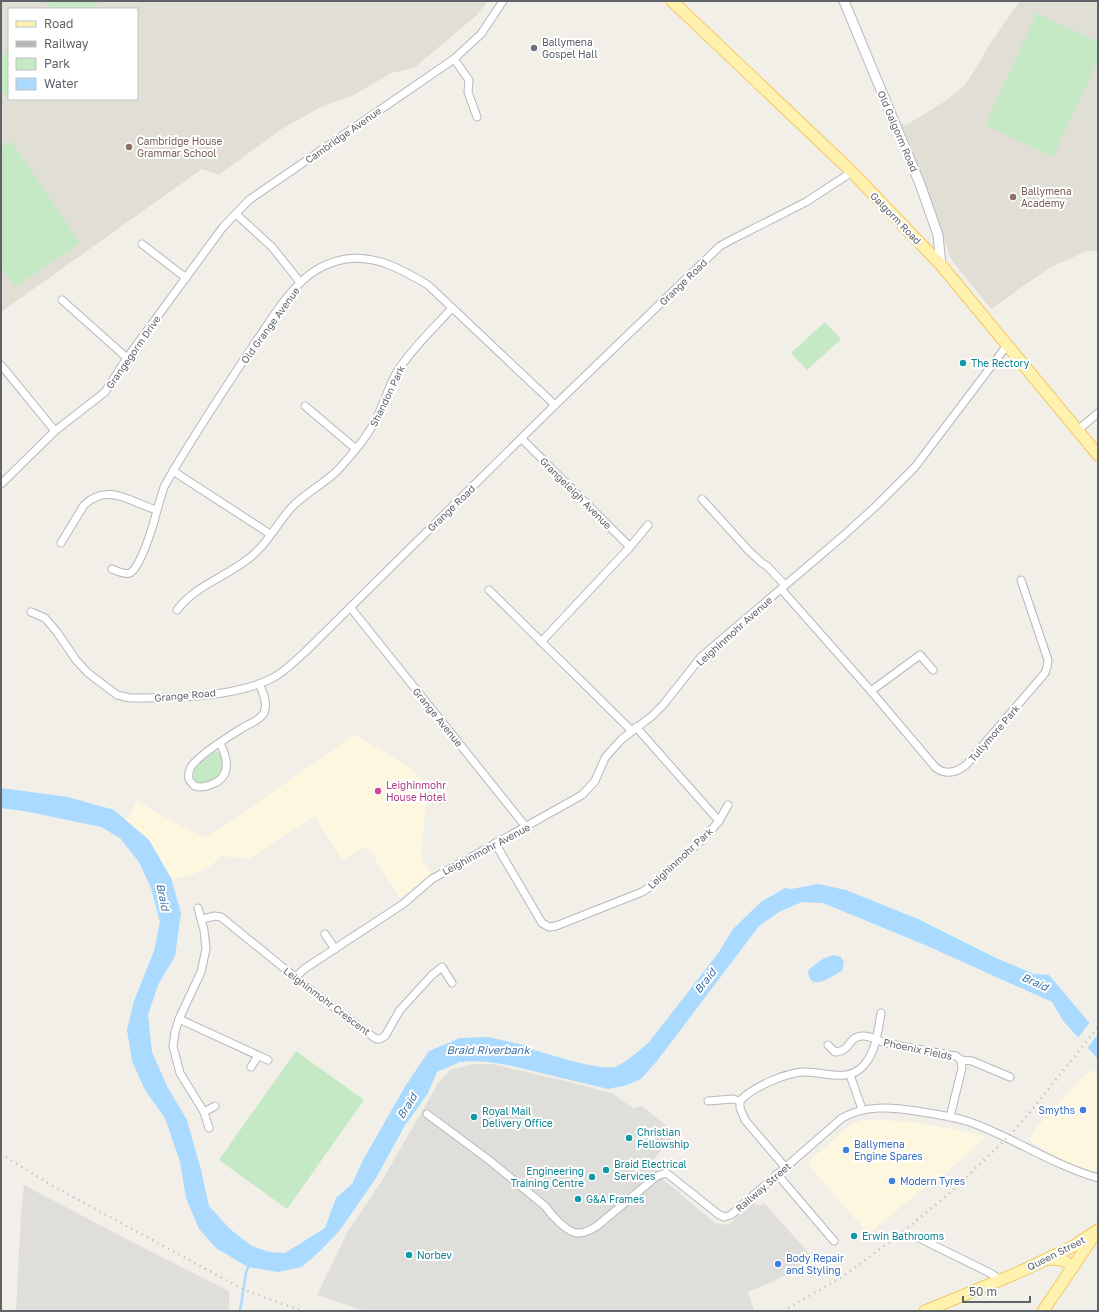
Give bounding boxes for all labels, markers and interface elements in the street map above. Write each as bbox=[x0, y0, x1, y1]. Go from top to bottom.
legend bbox=[8, 8, 138, 100]
text: Road bbox=[44, 16, 73, 31]
text: Railway bbox=[44, 36, 89, 51]
place label: Ballymena Gospel Hall bbox=[542, 36, 598, 60]
marker: Ballymena Gospel Hall bbox=[529, 43, 539, 53]
text: Park bbox=[44, 56, 70, 71]
text: Water bbox=[44, 76, 78, 91]
street label: Old Galgorm Road bbox=[876, 89, 920, 173]
street label: Cambridge Avenue bbox=[303, 104, 383, 166]
place label: Cambridge House Grammar School bbox=[137, 135, 223, 159]
marker: Cambridge House Grammar School bbox=[124, 142, 134, 152]
place label: Ballymena Academy bbox=[1021, 185, 1072, 209]
street label: Galgorm Road bbox=[868, 189, 924, 247]
marker: Ballymena Academy bbox=[1008, 192, 1018, 202]
street label: Grange Road bbox=[657, 256, 709, 308]
street label: Old Grange Avenue bbox=[238, 284, 302, 366]
street label: Grangegorm Drive bbox=[103, 313, 163, 391]
place label: The Rectory bbox=[971, 357, 1030, 369]
marker: The Rectory bbox=[958, 358, 968, 368]
street label: Shandon Park bbox=[367, 363, 407, 429]
street label: Grangeleigh Avenue bbox=[538, 455, 614, 531]
street label: Grange Road bbox=[425, 482, 477, 534]
street label: Leighinmohr Avenue bbox=[694, 594, 775, 668]
street label: Grange Avenue bbox=[411, 685, 466, 749]
street label: Grange Road bbox=[154, 686, 216, 704]
street label: Tullymore Park bbox=[966, 702, 1022, 764]
place label: Leighinmohr House Hotel bbox=[386, 779, 446, 803]
marker: Leighinmohr House Hotel bbox=[373, 786, 383, 796]
street label: Leighinmohr Avenue bbox=[440, 821, 532, 877]
street label: Leighinmohr Park bbox=[645, 825, 715, 891]
water label: Braid bbox=[154, 882, 173, 913]
street label: Leighinmohr Crescent bbox=[281, 964, 373, 1038]
water label: Braid bbox=[691, 965, 719, 996]
water label: Braid bbox=[1020, 970, 1052, 994]
street label: Phoenix Fields bbox=[882, 1036, 954, 1062]
water label: Braid Riverbank bbox=[446, 1043, 531, 1056]
water label: Braid bbox=[394, 1090, 420, 1121]
place label: Smyths bbox=[1039, 1104, 1075, 1116]
place label: Royal Mail Delivery Office bbox=[482, 1105, 553, 1129]
marker: Smyths bbox=[1078, 1105, 1088, 1115]
marker: Royal Mail Delivery Office bbox=[469, 1112, 479, 1122]
place label: Christian Fellowship bbox=[637, 1126, 689, 1150]
marker: Christian Fellowship bbox=[624, 1133, 634, 1143]
place label: Ballymena Engine Spares bbox=[854, 1138, 923, 1162]
marker: Ballymena Engine Spares bbox=[841, 1145, 851, 1155]
place label: Braid Electrical Services bbox=[614, 1158, 687, 1182]
street label: Railway Street bbox=[733, 1160, 793, 1214]
place label: Engineering Training Centre bbox=[511, 1165, 584, 1189]
marker: Braid Electrical Services bbox=[601, 1165, 611, 1175]
marker: Engineering Training Centre bbox=[587, 1172, 597, 1182]
place label: Modern Tyres bbox=[900, 1175, 965, 1187]
marker: Modern Tyres bbox=[887, 1176, 897, 1186]
place label: G&A Frames bbox=[586, 1193, 644, 1205]
marker: G&A Frames bbox=[573, 1194, 583, 1204]
place label: Erwin Bathrooms bbox=[862, 1230, 944, 1242]
marker: Erwin Bathrooms bbox=[849, 1231, 859, 1241]
street label: Queen Street bbox=[1025, 1233, 1087, 1273]
place label: Norbev bbox=[417, 1249, 452, 1261]
marker: Norbev bbox=[404, 1250, 414, 1260]
place label: Body Repair and Styling bbox=[786, 1252, 844, 1276]
marker: Body Repair and Styling bbox=[773, 1259, 783, 1269]
scale bar bbox=[963, 1278, 1030, 1304]
text: 50 m bbox=[969, 1284, 997, 1299]

